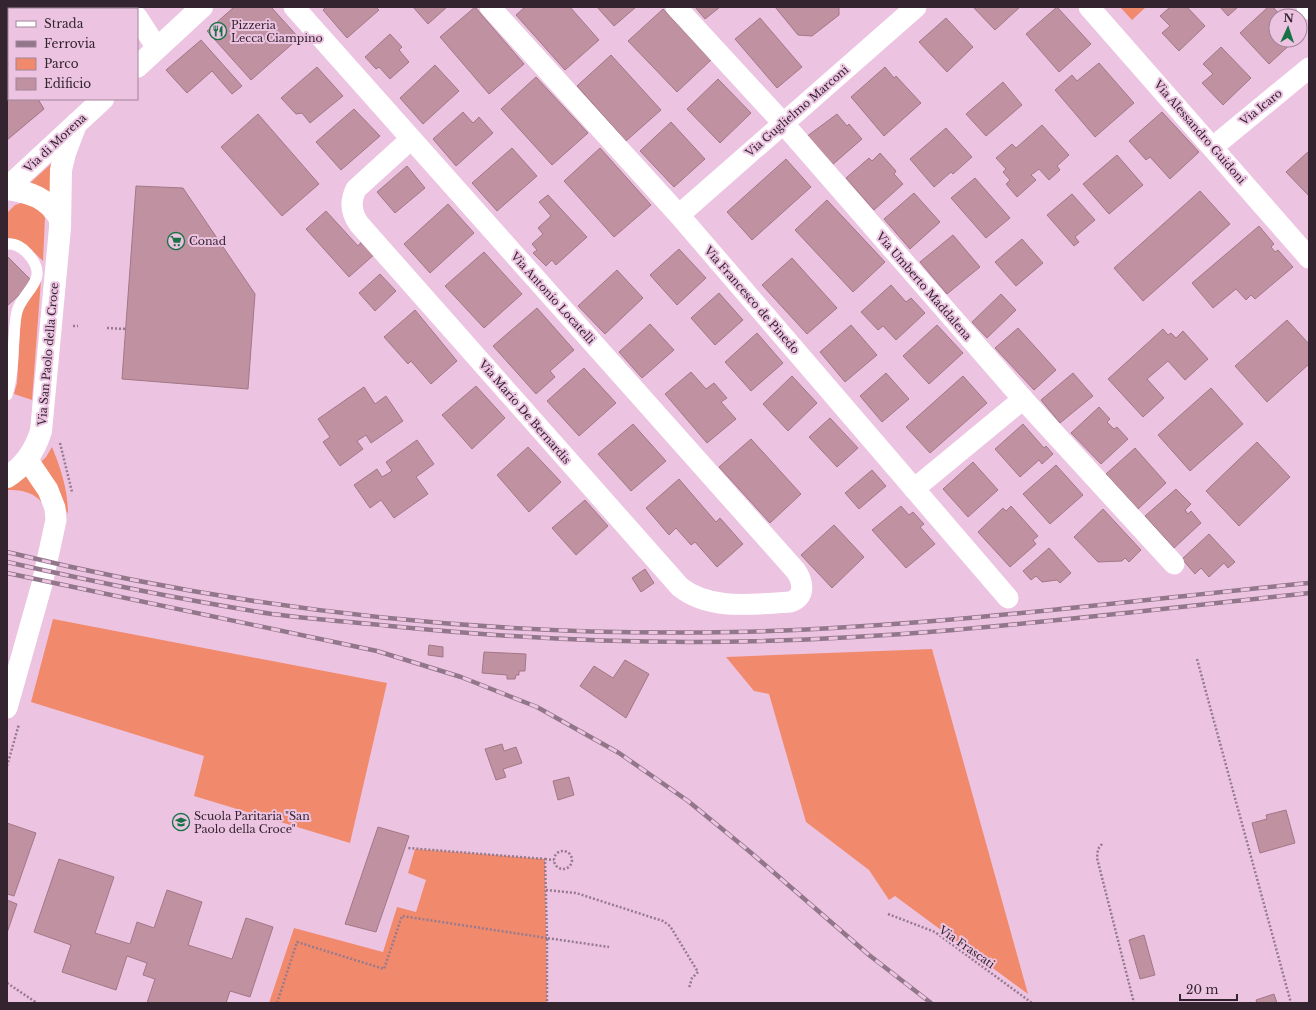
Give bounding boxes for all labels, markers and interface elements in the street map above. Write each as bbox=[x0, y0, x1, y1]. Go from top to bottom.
legend bbox=[8, 8, 138, 100]
north arrow bbox=[1268, 8, 1308, 48]
text: N bbox=[1283, 11, 1295, 25]
text: Strada bbox=[44, 16, 84, 31]
place label: Pizzeria Lecca Ciampino bbox=[231, 18, 323, 45]
restaurant icon: Pizzeria Lecca Ciampino bbox=[208, 21, 228, 41]
text: Ferrovia bbox=[44, 36, 96, 51]
text: Parco bbox=[44, 56, 79, 71]
street label: Via Guglielmo Marconi bbox=[742, 62, 852, 160]
text: Edificio bbox=[44, 76, 91, 91]
street label: Via Alessandro Guidoni bbox=[1151, 77, 1249, 187]
street label: Via Icaro bbox=[1236, 86, 1285, 129]
street label: Via di Morena bbox=[20, 110, 90, 176]
street label: Via Umberto Maddalena bbox=[873, 229, 975, 343]
supermarket icon: Conad bbox=[166, 231, 186, 251]
place label: Conad bbox=[189, 234, 227, 248]
street label: Via Francesco de Pinedo bbox=[701, 243, 802, 357]
street label: Via Antonio Locatelli bbox=[507, 248, 598, 347]
street label: Via San Paolo della Croce bbox=[35, 282, 61, 427]
street label: Via Mario De Bernardis bbox=[475, 356, 574, 467]
place label: Scuola Paritaria "San Paolo della Croce" bbox=[194, 809, 310, 836]
school or university icon: Scuola Paritaria "San Paolo della Croce" bbox=[171, 812, 191, 832]
street label: Via Frascati bbox=[936, 922, 998, 971]
scale bar bbox=[1180, 976, 1237, 1002]
text: 20 m bbox=[1186, 982, 1218, 997]

